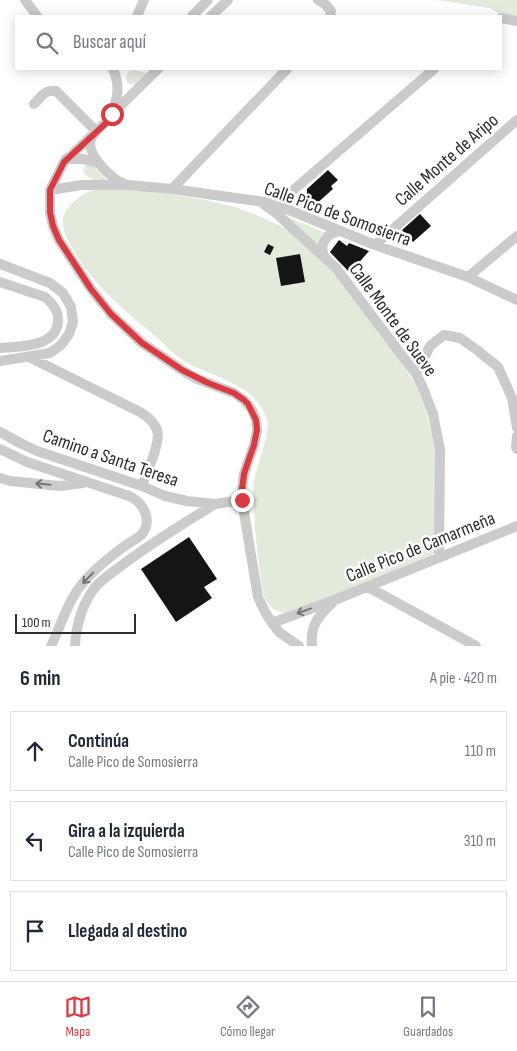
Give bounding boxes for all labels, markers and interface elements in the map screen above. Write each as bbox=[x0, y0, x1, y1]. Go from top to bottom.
search box bbox=[15, 15, 502, 70]
icon: search bbox=[33, 29, 61, 57]
text: Buscar aquí bbox=[73, 31, 146, 54]
route start bbox=[101, 103, 124, 126]
street label: Calle Monte de Aripo bbox=[391, 109, 503, 211]
street label: Calle Pico de Somosierra bbox=[261, 177, 414, 252]
street label: Calle Monte de Sueve bbox=[344, 259, 442, 381]
street label: Camino a Santa Teresa bbox=[40, 424, 181, 492]
one-way arrow bbox=[36, 479, 52, 489]
route end bbox=[231, 489, 254, 512]
street label: Calle Pico de Camarmeña bbox=[343, 507, 499, 588]
one-way arrow bbox=[82, 572, 94, 584]
one-way arrow bbox=[297, 607, 313, 616]
scale bar bbox=[15, 611, 136, 634]
text: 100 m bbox=[22, 614, 51, 631]
text: 6 min bbox=[20, 666, 61, 691]
text: A pie · 420 m bbox=[430, 669, 497, 688]
text: Continúa bbox=[68, 730, 129, 753]
icon: ahead bbox=[21, 737, 49, 765]
text: 110 m bbox=[465, 742, 496, 761]
text: Calle Pico de Somosierra bbox=[68, 753, 198, 772]
text: Gira a la izquierda bbox=[68, 820, 185, 843]
icon: left bbox=[21, 827, 49, 855]
text: 310 m bbox=[464, 832, 496, 851]
text: Calle Pico de Somosierra bbox=[68, 843, 198, 862]
icon: arrive bbox=[21, 917, 49, 945]
text: Llegada al destino bbox=[68, 920, 187, 943]
tab: Mapa bbox=[64, 993, 92, 1040]
tab: Cómo llegar bbox=[220, 993, 275, 1040]
tab: Guardados bbox=[403, 993, 453, 1040]

